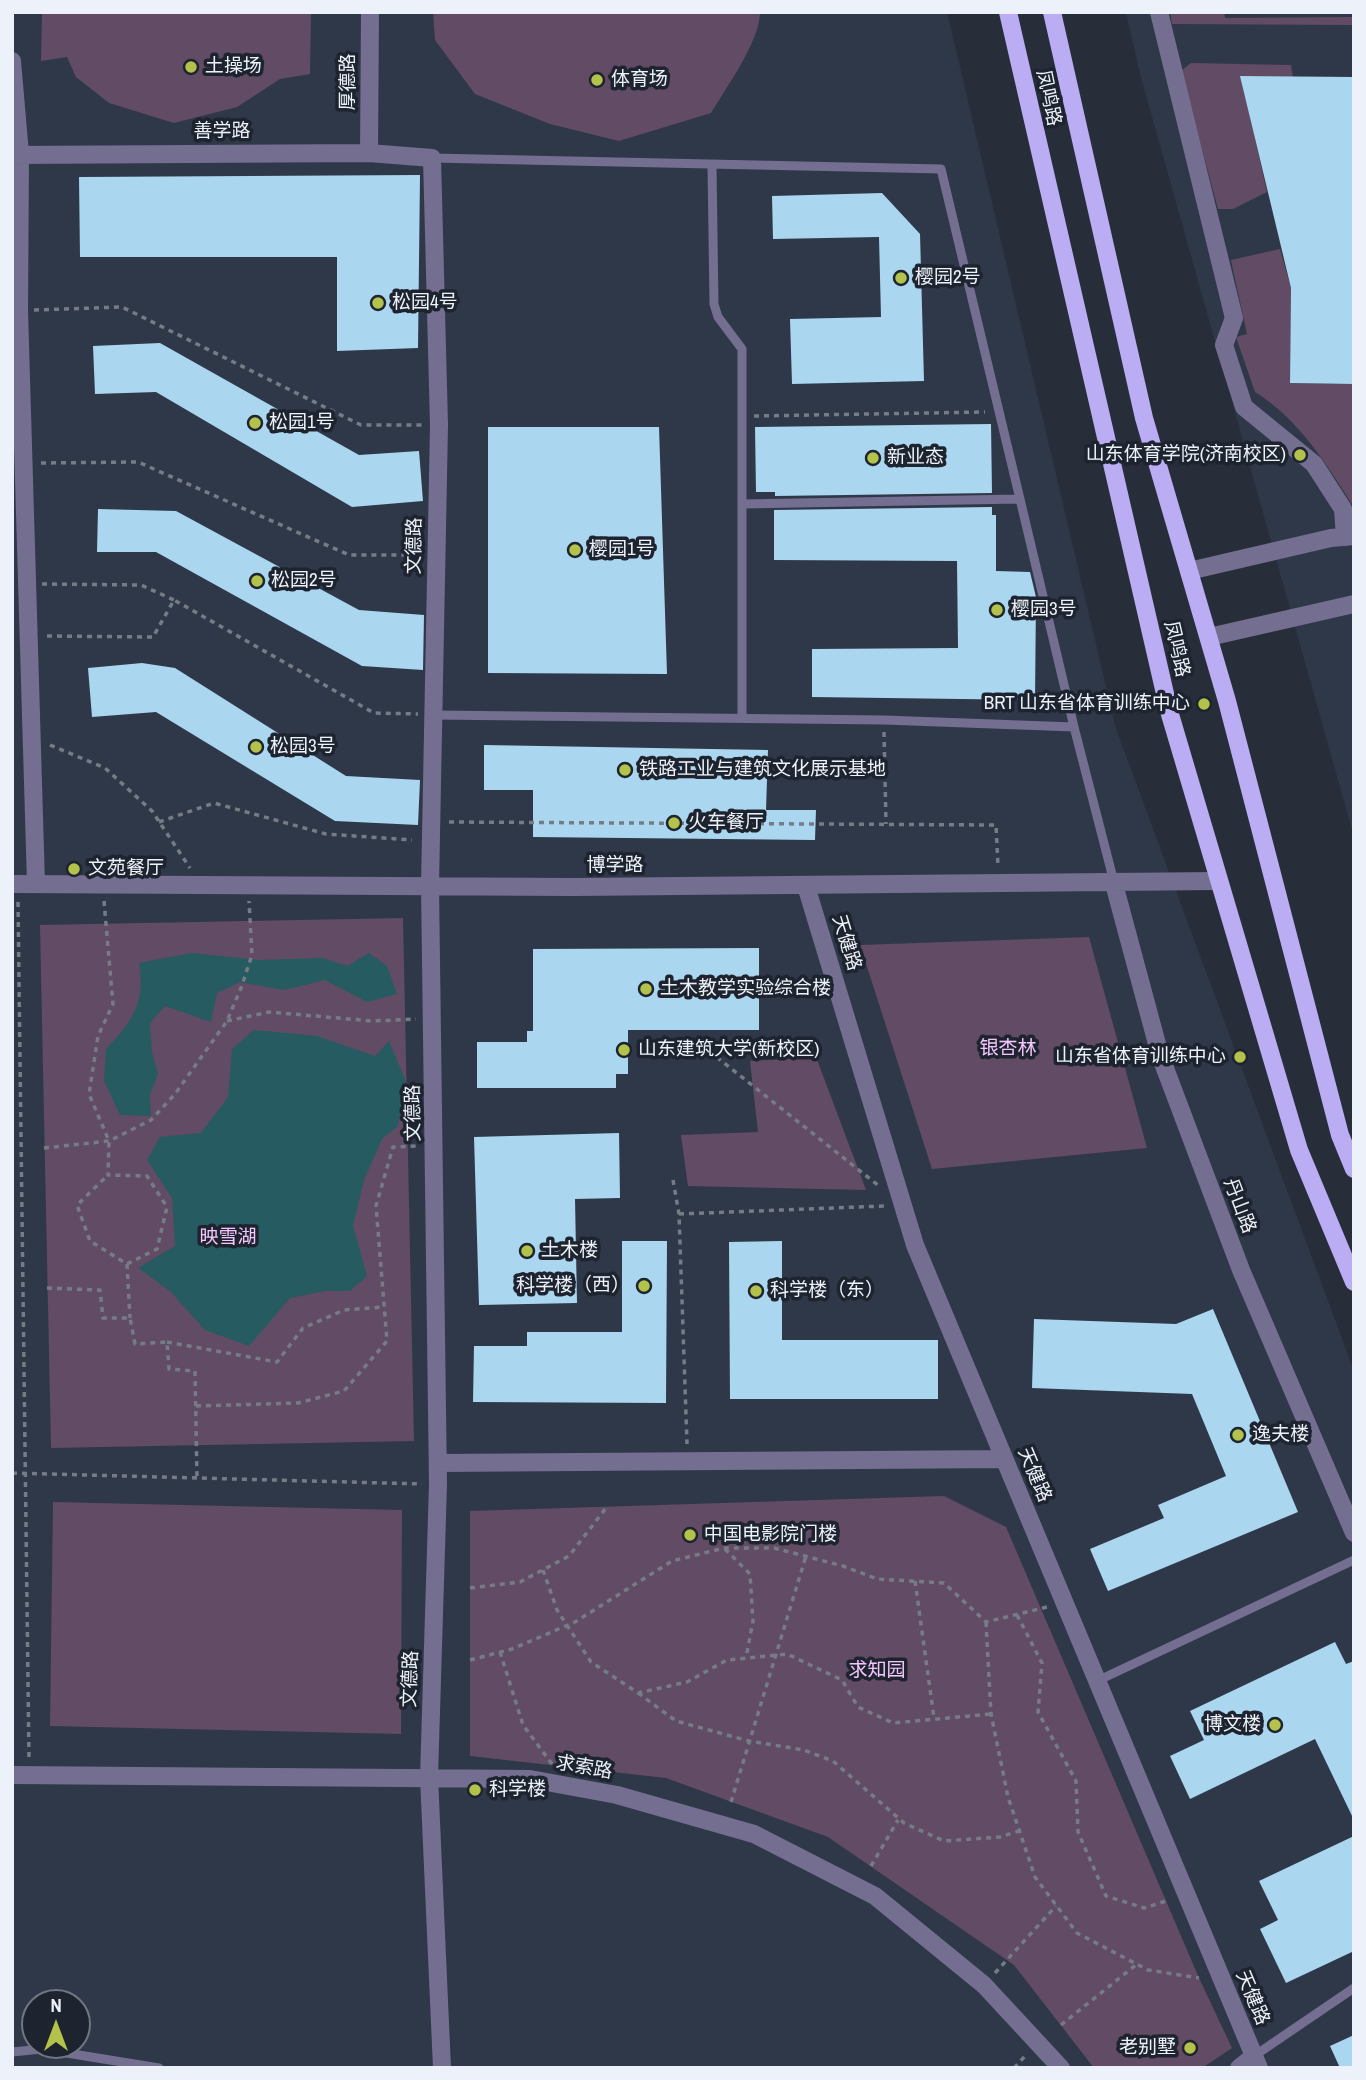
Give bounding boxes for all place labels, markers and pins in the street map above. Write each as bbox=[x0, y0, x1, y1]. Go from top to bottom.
place label: 土操场 bbox=[205, 56, 262, 78]
marker: 土操场 bbox=[183, 59, 199, 75]
place label: 体育场 bbox=[611, 69, 668, 91]
marker: 体育场 bbox=[589, 72, 605, 88]
place label: 樱园2号 bbox=[915, 267, 981, 289]
marker: 樱园2号 bbox=[893, 270, 909, 286]
place label: 松园4号 bbox=[392, 292, 458, 314]
marker: 松园4号 bbox=[370, 295, 386, 311]
place label: 松园1号 bbox=[269, 412, 335, 434]
marker: 松园1号 bbox=[247, 415, 263, 431]
place label: 山东体育学院(济南校区) bbox=[1086, 444, 1286, 466]
place label: 新业态 bbox=[887, 447, 944, 469]
marker: 山东体育学院(济南校区) bbox=[1292, 447, 1308, 463]
marker: 新业态 bbox=[865, 450, 881, 466]
place label: 樱园1号 bbox=[589, 539, 655, 561]
marker: 樱园1号 bbox=[567, 542, 583, 558]
place label: 松园2号 bbox=[271, 570, 337, 592]
marker: 松园2号 bbox=[249, 573, 265, 589]
place label: 樱园3号 bbox=[1011, 599, 1077, 621]
marker: 樱园3号 bbox=[989, 602, 1005, 618]
place label: BRT 山东省体育训练中心 bbox=[984, 693, 1190, 715]
marker: BRT 山东省体育训练中心 bbox=[1196, 696, 1212, 712]
place label: 松园3号 bbox=[270, 736, 336, 758]
marker: 松园3号 bbox=[248, 739, 264, 755]
place label: 铁路工业与建筑文化展示基地 bbox=[639, 759, 886, 781]
marker: 铁路工业与建筑文化展示基地 bbox=[617, 762, 633, 778]
place label: 火车餐厅 bbox=[688, 812, 764, 834]
marker: 火车餐厅 bbox=[666, 815, 682, 831]
place label: 文苑餐厅 bbox=[88, 858, 164, 880]
marker: 文苑餐厅 bbox=[66, 861, 82, 877]
place label: 土木教学实验综合楼 bbox=[660, 978, 831, 1000]
marker: 土木教学实验综合楼 bbox=[638, 981, 654, 997]
place label: 山东建筑大学(新校区) bbox=[638, 1039, 819, 1061]
marker: 山东建筑大学(新校区) bbox=[616, 1042, 632, 1058]
place label: 山东省体育训练中心 bbox=[1055, 1046, 1226, 1068]
marker: 山东省体育训练中心 bbox=[1232, 1049, 1248, 1065]
place label: 土木楼 bbox=[541, 1240, 598, 1262]
marker: 土木楼 bbox=[519, 1243, 535, 1259]
place label: 科学楼（西） bbox=[516, 1275, 630, 1297]
marker: 科学楼（西） bbox=[636, 1278, 652, 1294]
place label: 科学楼（东） bbox=[770, 1280, 884, 1302]
marker: 科学楼（东） bbox=[748, 1283, 764, 1299]
place label: 逸夫楼 bbox=[1252, 1424, 1309, 1446]
marker: 逸夫楼 bbox=[1230, 1427, 1246, 1443]
place label: 中国电影院门楼 bbox=[704, 1524, 837, 1546]
marker: 中国电影院门楼 bbox=[682, 1527, 698, 1543]
place label: 博文楼 bbox=[1204, 1714, 1261, 1736]
marker: 博文楼 bbox=[1267, 1717, 1283, 1733]
place label: 科学楼 bbox=[489, 1779, 546, 1801]
marker: 科学楼 bbox=[467, 1782, 483, 1798]
place label: 老别墅 bbox=[1119, 2037, 1176, 2059]
marker: 老别墅 bbox=[1182, 2040, 1198, 2056]

